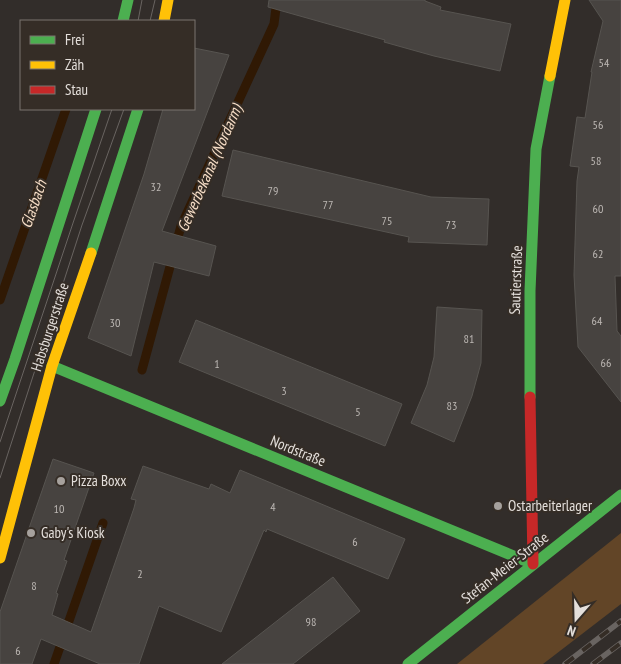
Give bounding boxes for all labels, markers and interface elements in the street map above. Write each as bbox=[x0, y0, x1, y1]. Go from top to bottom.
legend bbox=[20, 20, 195, 110]
text: Frei bbox=[65, 30, 85, 49]
text: Zäh bbox=[65, 55, 84, 74]
house number: 54 bbox=[599, 55, 610, 70]
text: Stau bbox=[65, 80, 88, 99]
water label: Gewerbekanal (Nordarm) bbox=[172, 99, 247, 235]
house number: 56 bbox=[593, 117, 603, 132]
house number: 58 bbox=[591, 153, 601, 168]
water label: Glasbach bbox=[15, 176, 51, 231]
house number: 32 bbox=[151, 179, 161, 194]
house number: 79 bbox=[268, 183, 278, 198]
house number: 77 bbox=[323, 197, 333, 212]
house number: 60 bbox=[593, 201, 603, 216]
house number: 75 bbox=[382, 213, 392, 228]
house number: 73 bbox=[446, 217, 456, 232]
street label: Sautierstraße bbox=[505, 245, 526, 315]
house number: 62 bbox=[593, 246, 603, 261]
street label: Habsburgerstraße bbox=[26, 280, 73, 374]
house number: 64 bbox=[592, 313, 603, 328]
house number: 30 bbox=[110, 315, 120, 330]
house number: 81 bbox=[464, 331, 474, 346]
house number: 66 bbox=[601, 355, 611, 370]
house number: 1 bbox=[214, 356, 220, 371]
house number: 3 bbox=[281, 383, 287, 398]
house number: 83 bbox=[447, 398, 457, 413]
house number: 5 bbox=[355, 404, 361, 419]
street label: Nordstraße bbox=[268, 431, 329, 470]
place label: Pizza Boxx bbox=[71, 471, 126, 490]
marker: Pizza Boxx bbox=[55, 475, 67, 487]
place label: Ostarbeiterlager bbox=[508, 496, 593, 515]
house number: 4 bbox=[270, 499, 276, 514]
marker: Ostarbeiterlager bbox=[492, 500, 504, 512]
house number: 10 bbox=[54, 501, 64, 516]
place label: Gaby's Kiosk bbox=[41, 523, 105, 542]
marker: Gaby's Kiosk bbox=[25, 527, 37, 539]
street label: Stefan-Meier-Straße bbox=[457, 528, 552, 608]
house number: 6 bbox=[352, 534, 358, 549]
house number: 2 bbox=[137, 566, 143, 581]
house number: 8 bbox=[31, 578, 37, 593]
north arrow bbox=[551, 594, 601, 644]
house number: 98 bbox=[306, 614, 316, 629]
text: N bbox=[565, 621, 578, 641]
house number: 6 bbox=[15, 643, 21, 658]

